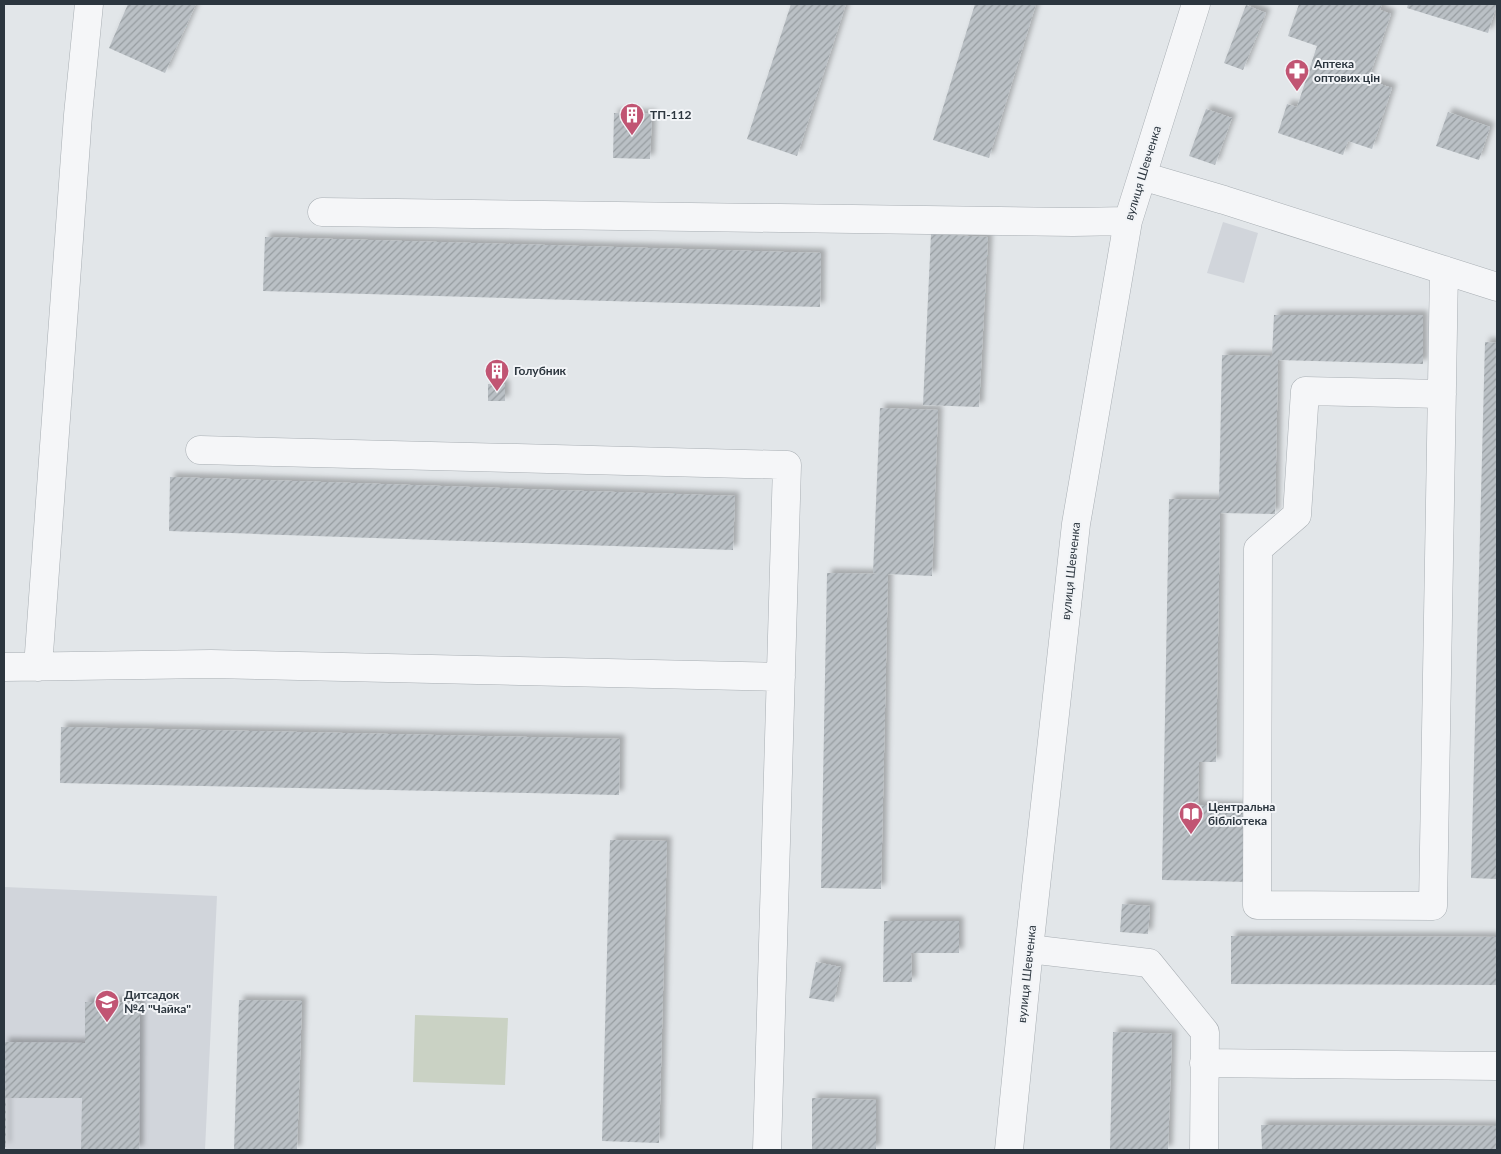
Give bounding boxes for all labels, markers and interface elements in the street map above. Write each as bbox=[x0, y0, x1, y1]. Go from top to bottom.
place label: Аптека оптових цін bbox=[1313, 56, 1380, 85]
pharmacy icon: Аптека оптових цін bbox=[1284, 58, 1310, 92]
building icon: ТП-112 bbox=[619, 102, 645, 136]
place label: ТП-112 bbox=[650, 107, 692, 122]
street label: вулиця Шевченка bbox=[1121, 124, 1164, 222]
building icon: Голубник bbox=[484, 358, 510, 392]
place label: Голубник bbox=[514, 363, 567, 378]
street label: вулиця Шевченка bbox=[1058, 521, 1083, 621]
place label: Центральна бібліотека bbox=[1208, 799, 1275, 828]
library icon: Центральна бібліотека bbox=[1178, 801, 1204, 835]
street label: вулиця Шевченка bbox=[1014, 924, 1039, 1024]
place label: Дитсадок №4 "Чайка" bbox=[124, 987, 191, 1016]
school or university icon: Дитсадок №4 "Чайка" bbox=[94, 989, 120, 1023]

